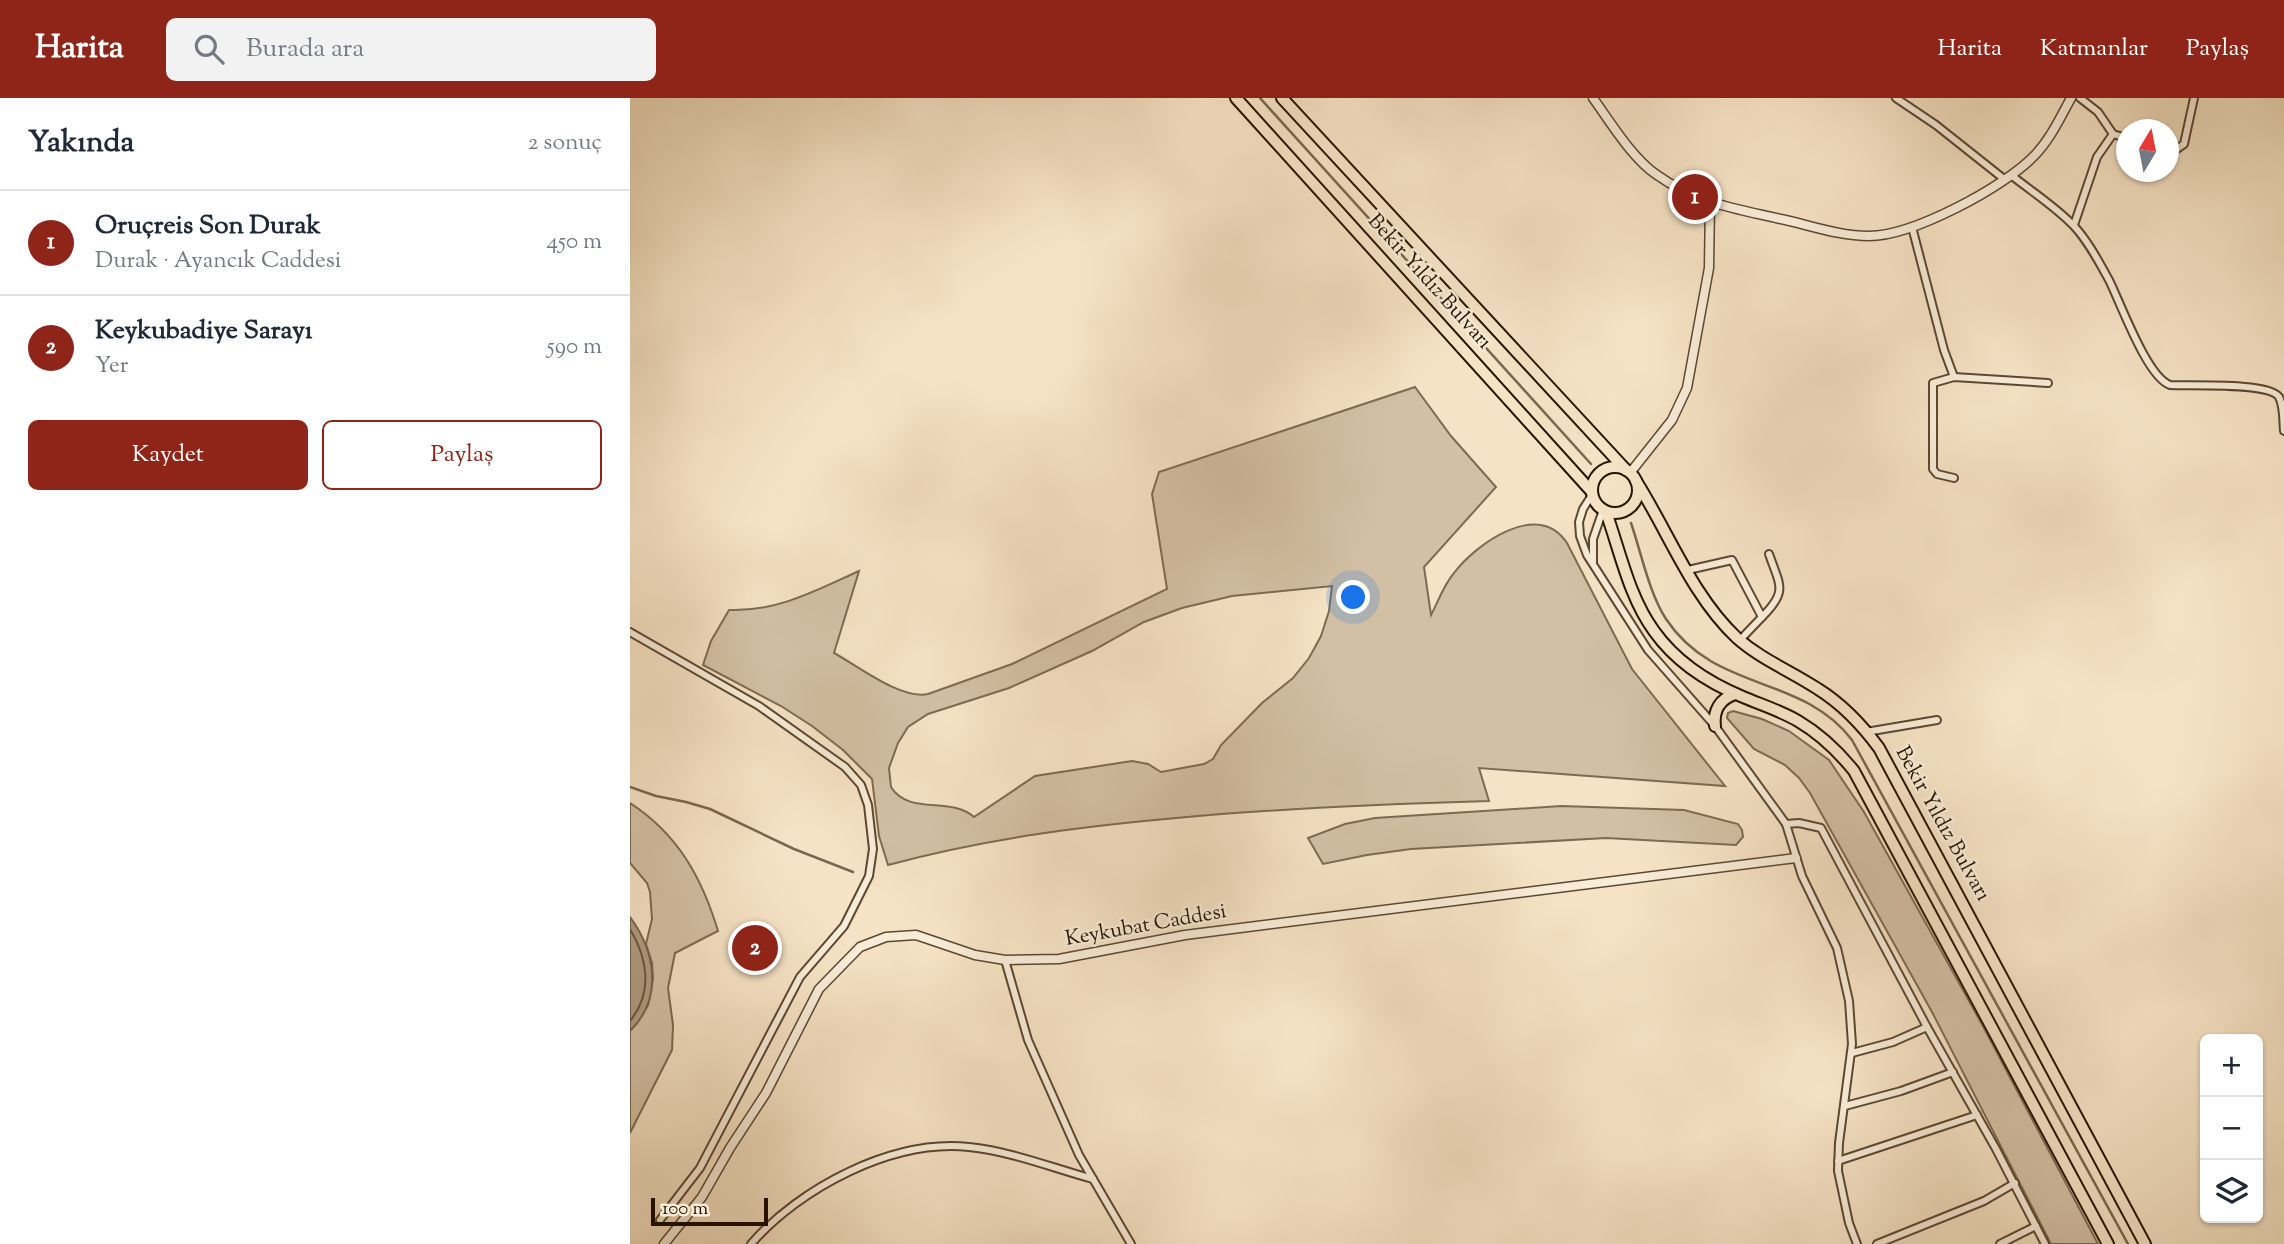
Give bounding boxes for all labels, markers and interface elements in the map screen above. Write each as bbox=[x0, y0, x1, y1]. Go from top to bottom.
search box bbox=[166, 18, 656, 81]
text: Harita bbox=[35, 25, 124, 73]
icon: search bbox=[190, 30, 228, 68]
text: Burada ara bbox=[246, 31, 364, 68]
text: Harita bbox=[1937, 32, 2002, 66]
text: Katmanlar bbox=[2040, 32, 2148, 66]
text: Paylaş bbox=[2186, 32, 2249, 66]
north arrow bbox=[2116, 119, 2179, 182]
text: Yakında bbox=[28, 122, 134, 165]
text: 2 sonuç bbox=[528, 127, 602, 160]
pin: 1 bbox=[1672, 171, 1718, 223]
text: Oruçreis Son Durak bbox=[95, 208, 321, 245]
street label: Bekir Yıldız Bulvarı bbox=[1360, 208, 1498, 356]
text: 1 bbox=[47, 226, 55, 259]
text: 450 m bbox=[546, 226, 602, 259]
text: Durak · Ayancık Caddesi bbox=[95, 245, 341, 278]
text: Keykubadiye Sarayı bbox=[95, 313, 312, 350]
text: 2 bbox=[46, 331, 56, 364]
text: 590 m bbox=[547, 331, 602, 364]
text: Yer bbox=[95, 350, 128, 383]
button: Kaydet bbox=[28, 420, 308, 490]
button: Paylaş bbox=[322, 420, 602, 490]
your location bbox=[1336, 580, 1370, 614]
street label: Bekir Yıldız Bulvarı bbox=[1887, 741, 1997, 907]
street label: Keykubat Caddesi bbox=[1063, 897, 1229, 955]
pin: 2 bbox=[732, 922, 778, 974]
map controls bbox=[2200, 1034, 2263, 1223]
button: + bbox=[2200, 1034, 2263, 1097]
button: − bbox=[2200, 1097, 2263, 1160]
button: layers bbox=[2200, 1160, 2263, 1223]
scale bar bbox=[651, 1195, 768, 1227]
text: 100 m bbox=[662, 1196, 708, 1223]

